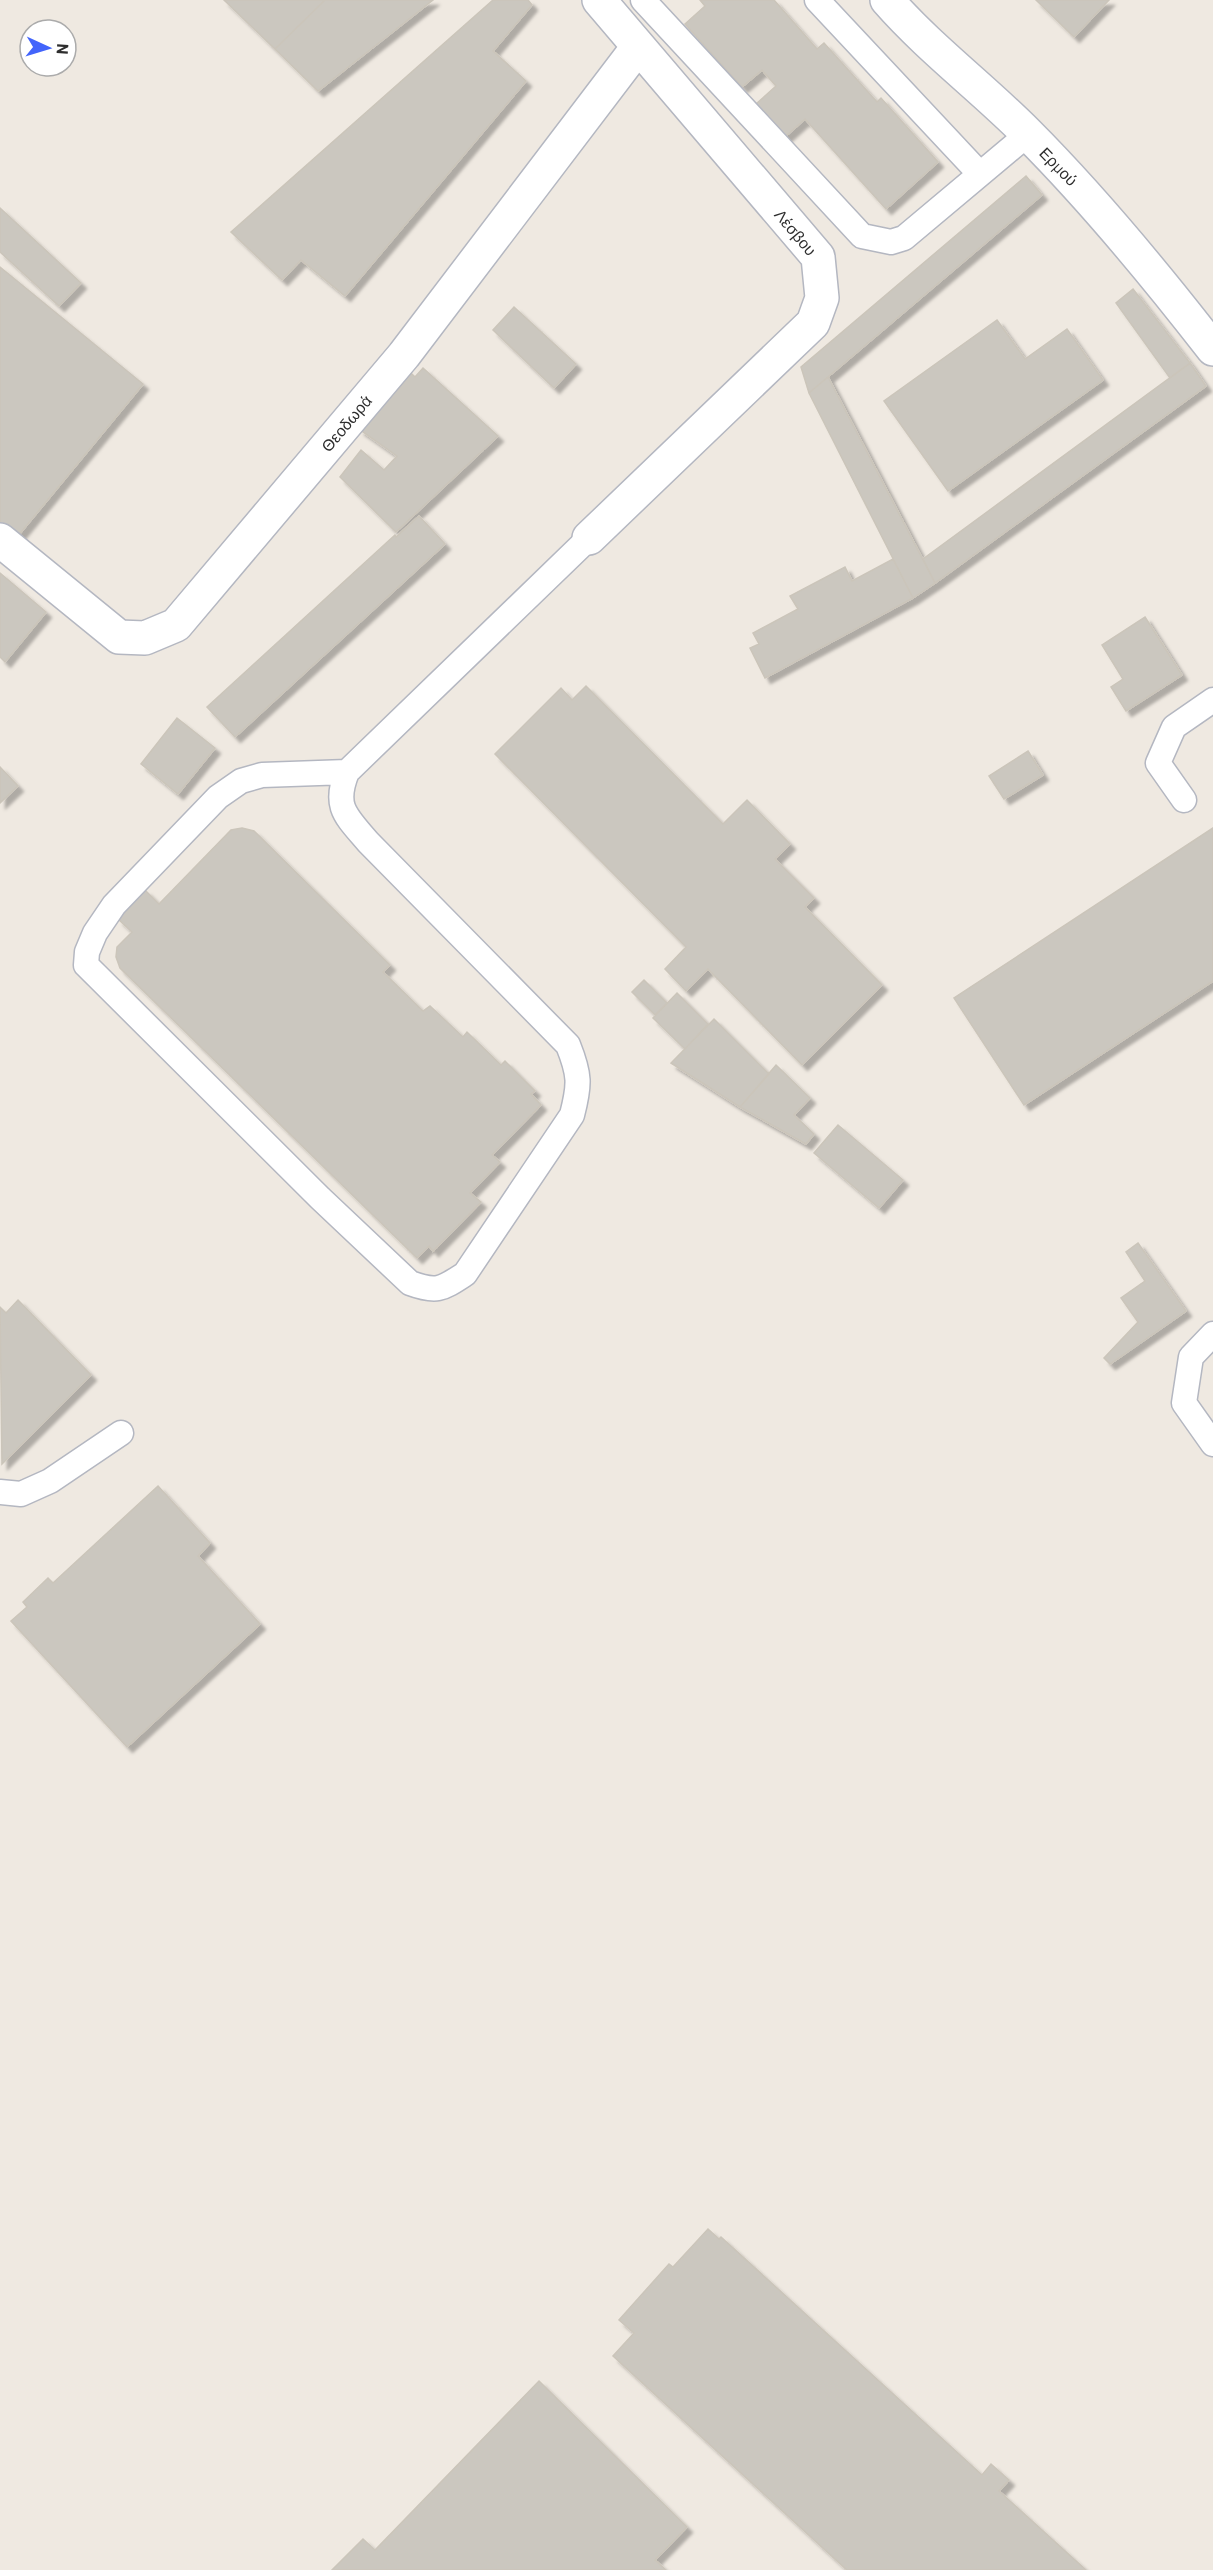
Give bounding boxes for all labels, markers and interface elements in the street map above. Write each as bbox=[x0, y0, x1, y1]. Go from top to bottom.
north arrow bbox=[18, 18, 78, 78]
text: N bbox=[54, 43, 73, 55]
street label: Ερμού bbox=[1036, 143, 1082, 189]
street label: Λέσβου bbox=[771, 205, 821, 259]
street label: Θεοδωρά bbox=[317, 391, 375, 455]

